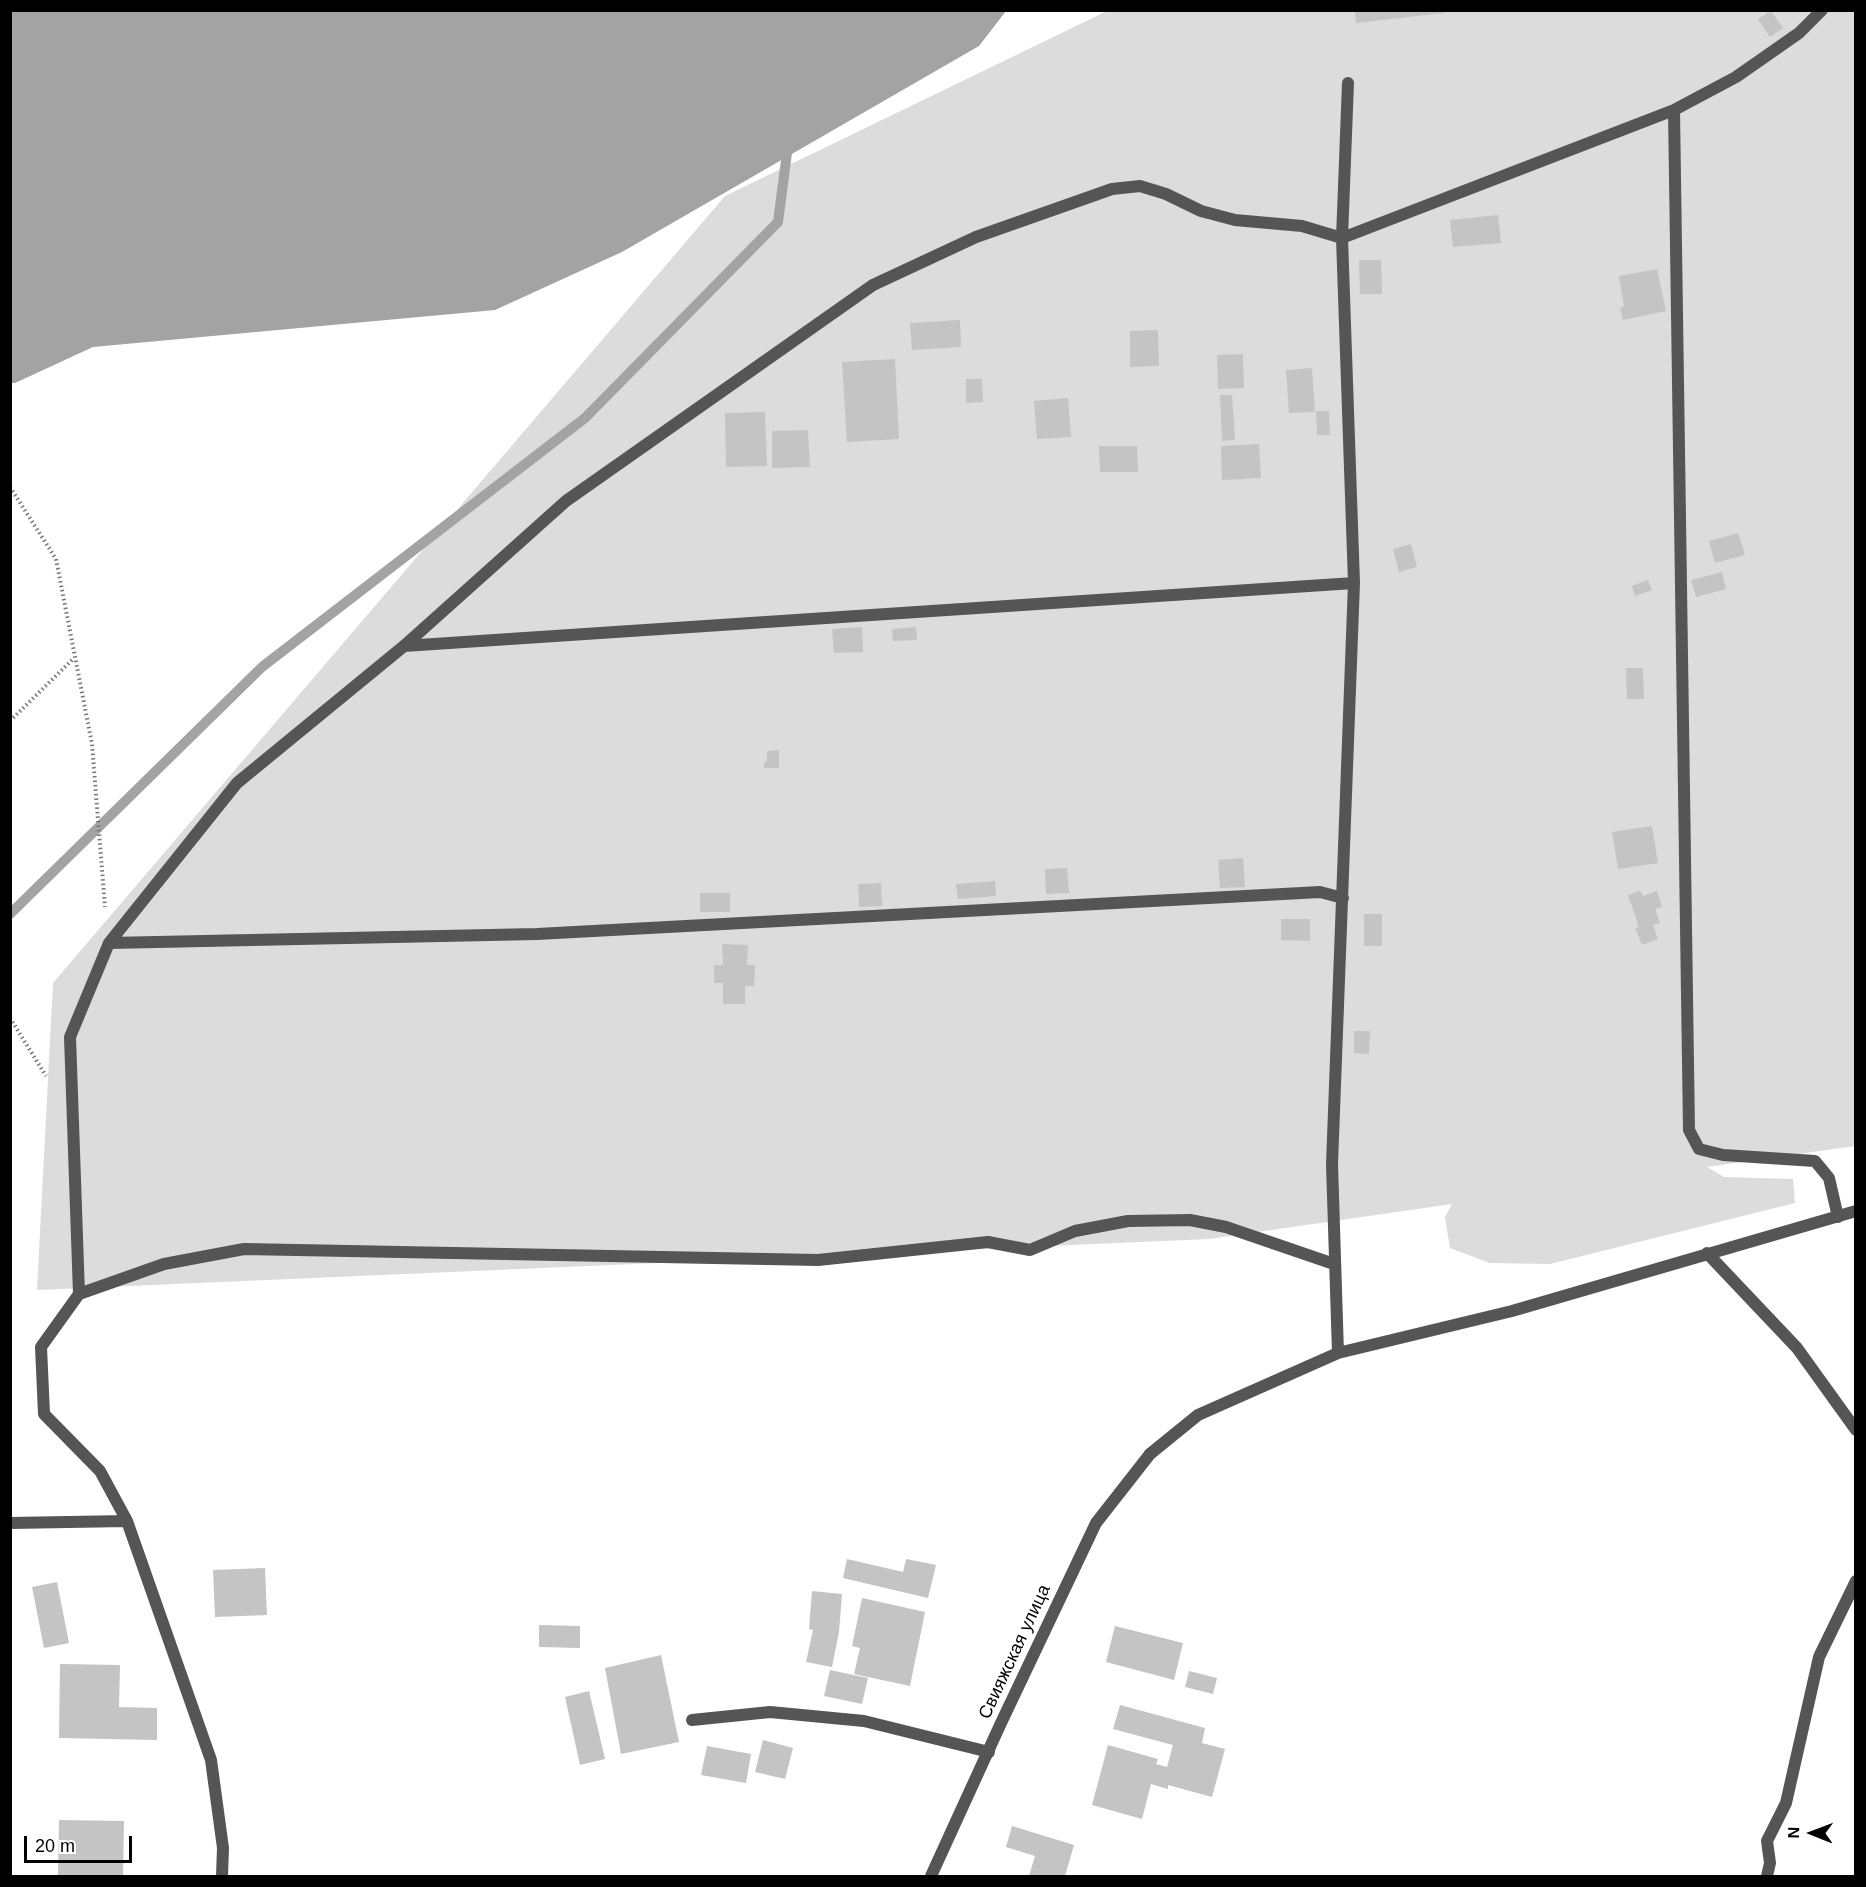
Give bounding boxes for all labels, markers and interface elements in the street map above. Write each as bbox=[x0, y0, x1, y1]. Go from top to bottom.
street label: Свияжская улица bbox=[974, 1581, 1056, 1723]
north arrow bbox=[1782, 1803, 1842, 1863]
scale bar bbox=[27, 1824, 135, 1862]
text: N bbox=[1785, 1827, 1802, 1839]
text: 20 m bbox=[35, 1836, 75, 1856]

